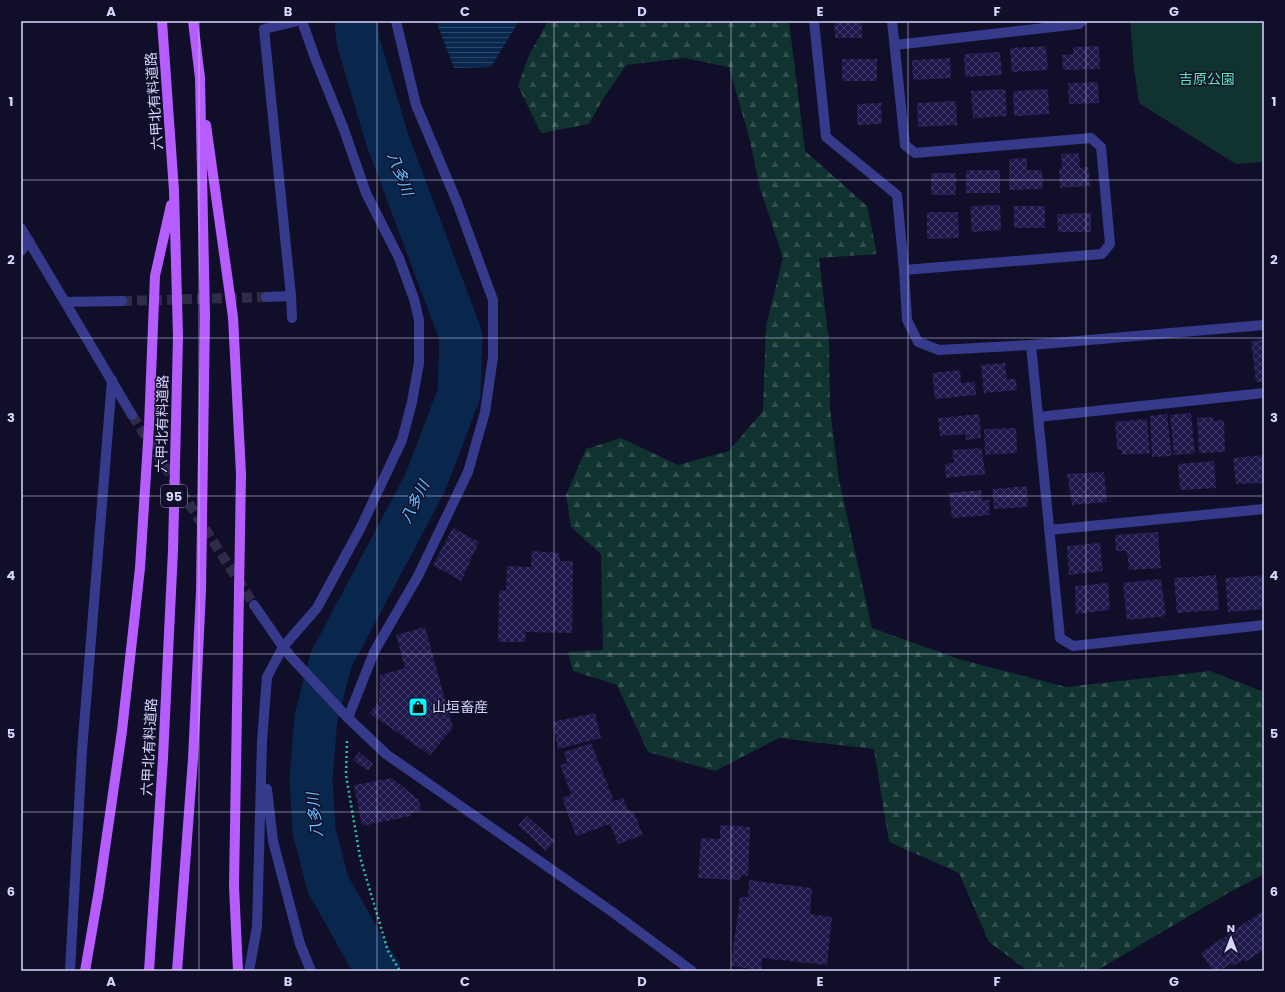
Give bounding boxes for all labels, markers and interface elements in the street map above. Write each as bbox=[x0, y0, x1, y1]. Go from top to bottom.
text: A bbox=[106, 2, 116, 21]
text: B bbox=[284, 2, 293, 21]
text: C bbox=[460, 2, 470, 21]
text: D bbox=[637, 2, 647, 21]
text: E bbox=[816, 2, 824, 21]
text: F bbox=[993, 2, 1001, 21]
text: G bbox=[1169, 2, 1179, 21]
street label: 六甲北有料道路 bbox=[141, 51, 167, 151]
park label: 吉原公園 bbox=[1179, 69, 1235, 89]
text: 1 bbox=[9, 92, 13, 111]
text: 1 bbox=[1272, 92, 1276, 111]
water label: 八多川 bbox=[383, 149, 419, 200]
text: 2 bbox=[7, 250, 15, 269]
text: 2 bbox=[1270, 250, 1278, 269]
street label: 六甲北有料道路 bbox=[151, 375, 173, 473]
text: 3 bbox=[7, 408, 15, 427]
text: 3 bbox=[1270, 408, 1278, 427]
water label: 八多川 bbox=[395, 475, 435, 527]
road number: 95 bbox=[161, 485, 187, 507]
text: 4 bbox=[7, 566, 16, 585]
text: 4 bbox=[1270, 566, 1279, 585]
shop icon: 山垣畜産 bbox=[407, 696, 429, 718]
place label: 山垣畜産 bbox=[432, 697, 488, 717]
street label: 六甲北有料道路 bbox=[136, 698, 162, 796]
text: 5 bbox=[7, 724, 15, 743]
text: 5 bbox=[1270, 724, 1278, 743]
water label: 八多川 bbox=[302, 790, 327, 839]
text: 6 bbox=[7, 882, 15, 901]
text: 6 bbox=[1270, 882, 1278, 901]
north arrow bbox=[1211, 918, 1251, 958]
text: N bbox=[1227, 920, 1235, 936]
text: A bbox=[106, 972, 116, 991]
text: B bbox=[284, 972, 293, 991]
text: C bbox=[460, 972, 470, 991]
text: D bbox=[637, 972, 647, 991]
text: E bbox=[816, 972, 824, 991]
text: F bbox=[993, 972, 1001, 991]
text: G bbox=[1169, 972, 1179, 991]

